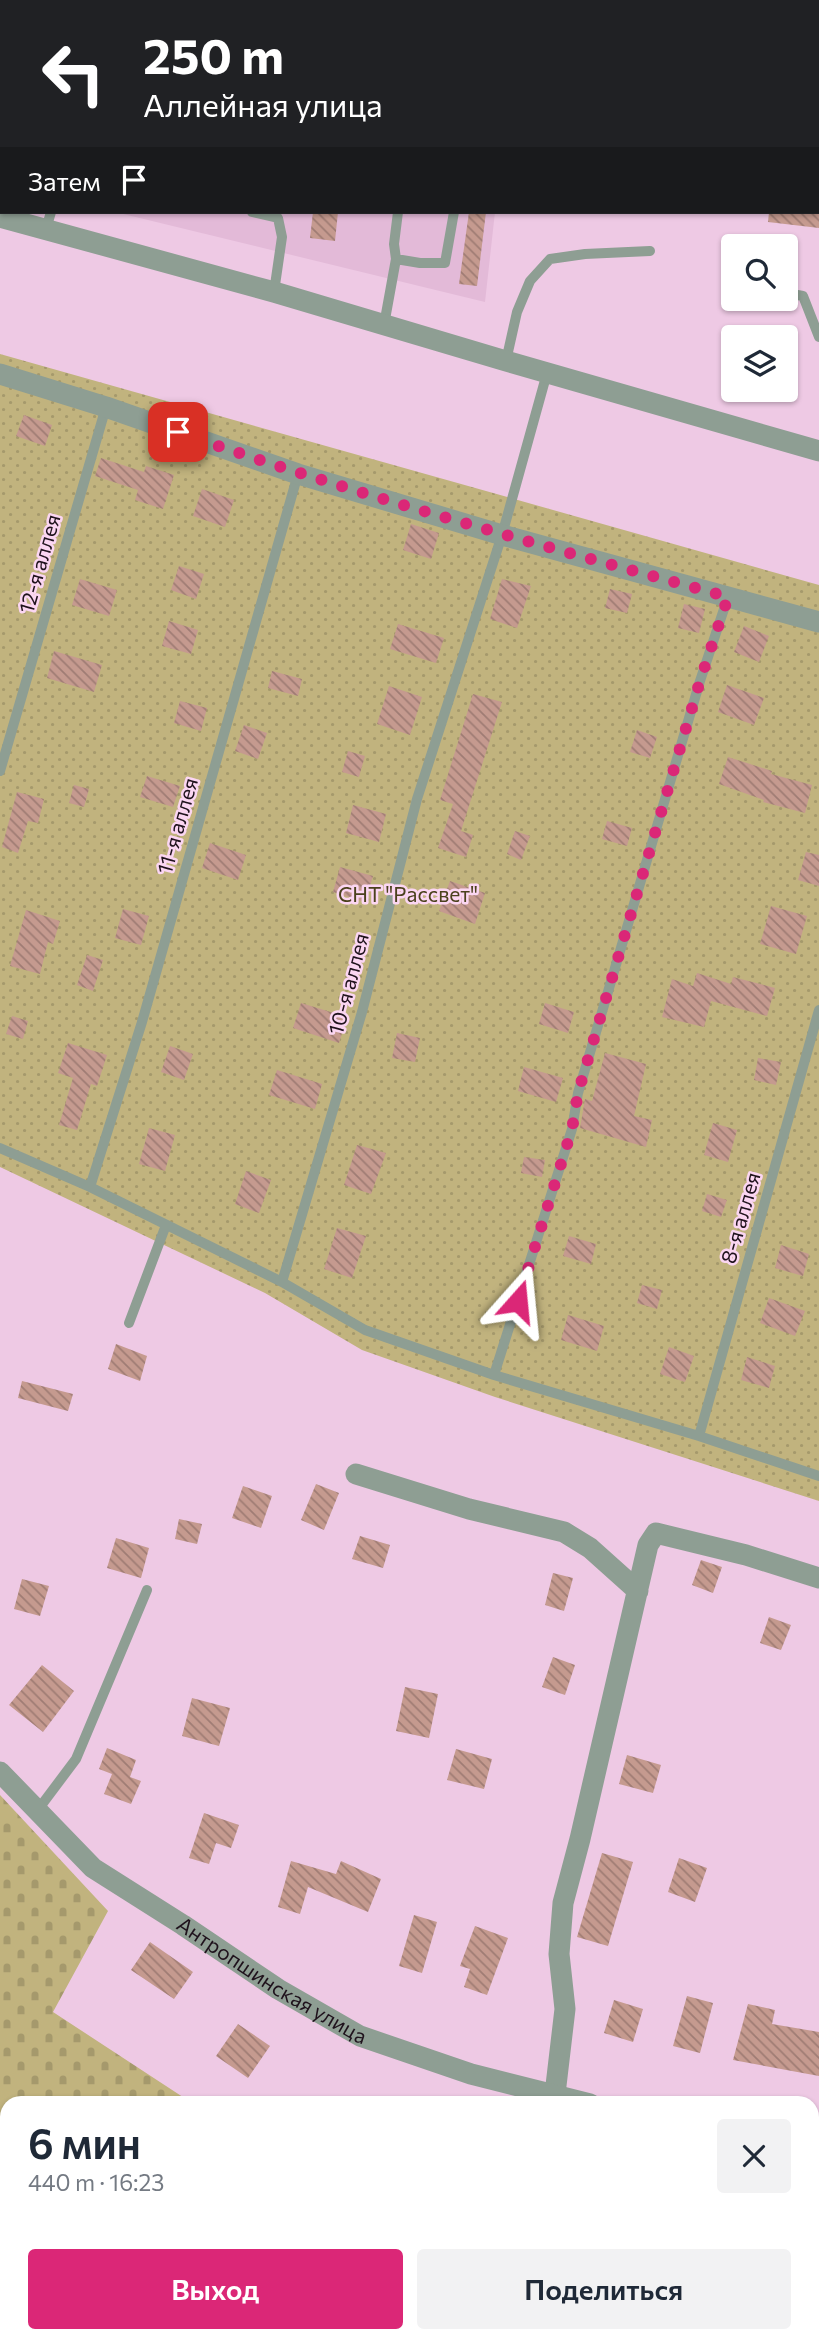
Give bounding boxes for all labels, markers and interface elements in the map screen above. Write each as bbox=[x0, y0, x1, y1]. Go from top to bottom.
text: 250 m bbox=[143, 24, 284, 84]
icon: left bbox=[28, 28, 119, 119]
text: Аллейная улица bbox=[143, 84, 383, 124]
icon: arrive bbox=[115, 161, 153, 199]
text: Затем bbox=[28, 165, 101, 196]
map controls bbox=[721, 234, 798, 402]
button: search bbox=[721, 234, 798, 311]
button: layers bbox=[721, 325, 798, 402]
pin bbox=[148, 402, 208, 462]
icon: arrive bbox=[159, 413, 197, 451]
street label: 12-я аллея bbox=[13, 511, 65, 616]
street label: 11-я аллея bbox=[151, 774, 202, 877]
park label: СНТ "Рассвет" bbox=[338, 881, 478, 906]
street label: 10-я аллея bbox=[322, 930, 373, 1037]
street label: 8-я аллея bbox=[715, 1169, 765, 1266]
position arrow bbox=[481, 1264, 555, 1338]
street label: Антропшинская улица bbox=[173, 1911, 370, 2048]
text: 6 мин bbox=[28, 2116, 141, 2168]
button: close bbox=[717, 2119, 791, 2193]
text: 440 m · 16:23 bbox=[28, 2168, 164, 2196]
button: Выход bbox=[28, 2249, 403, 2329]
button: Поделиться bbox=[417, 2249, 791, 2329]

